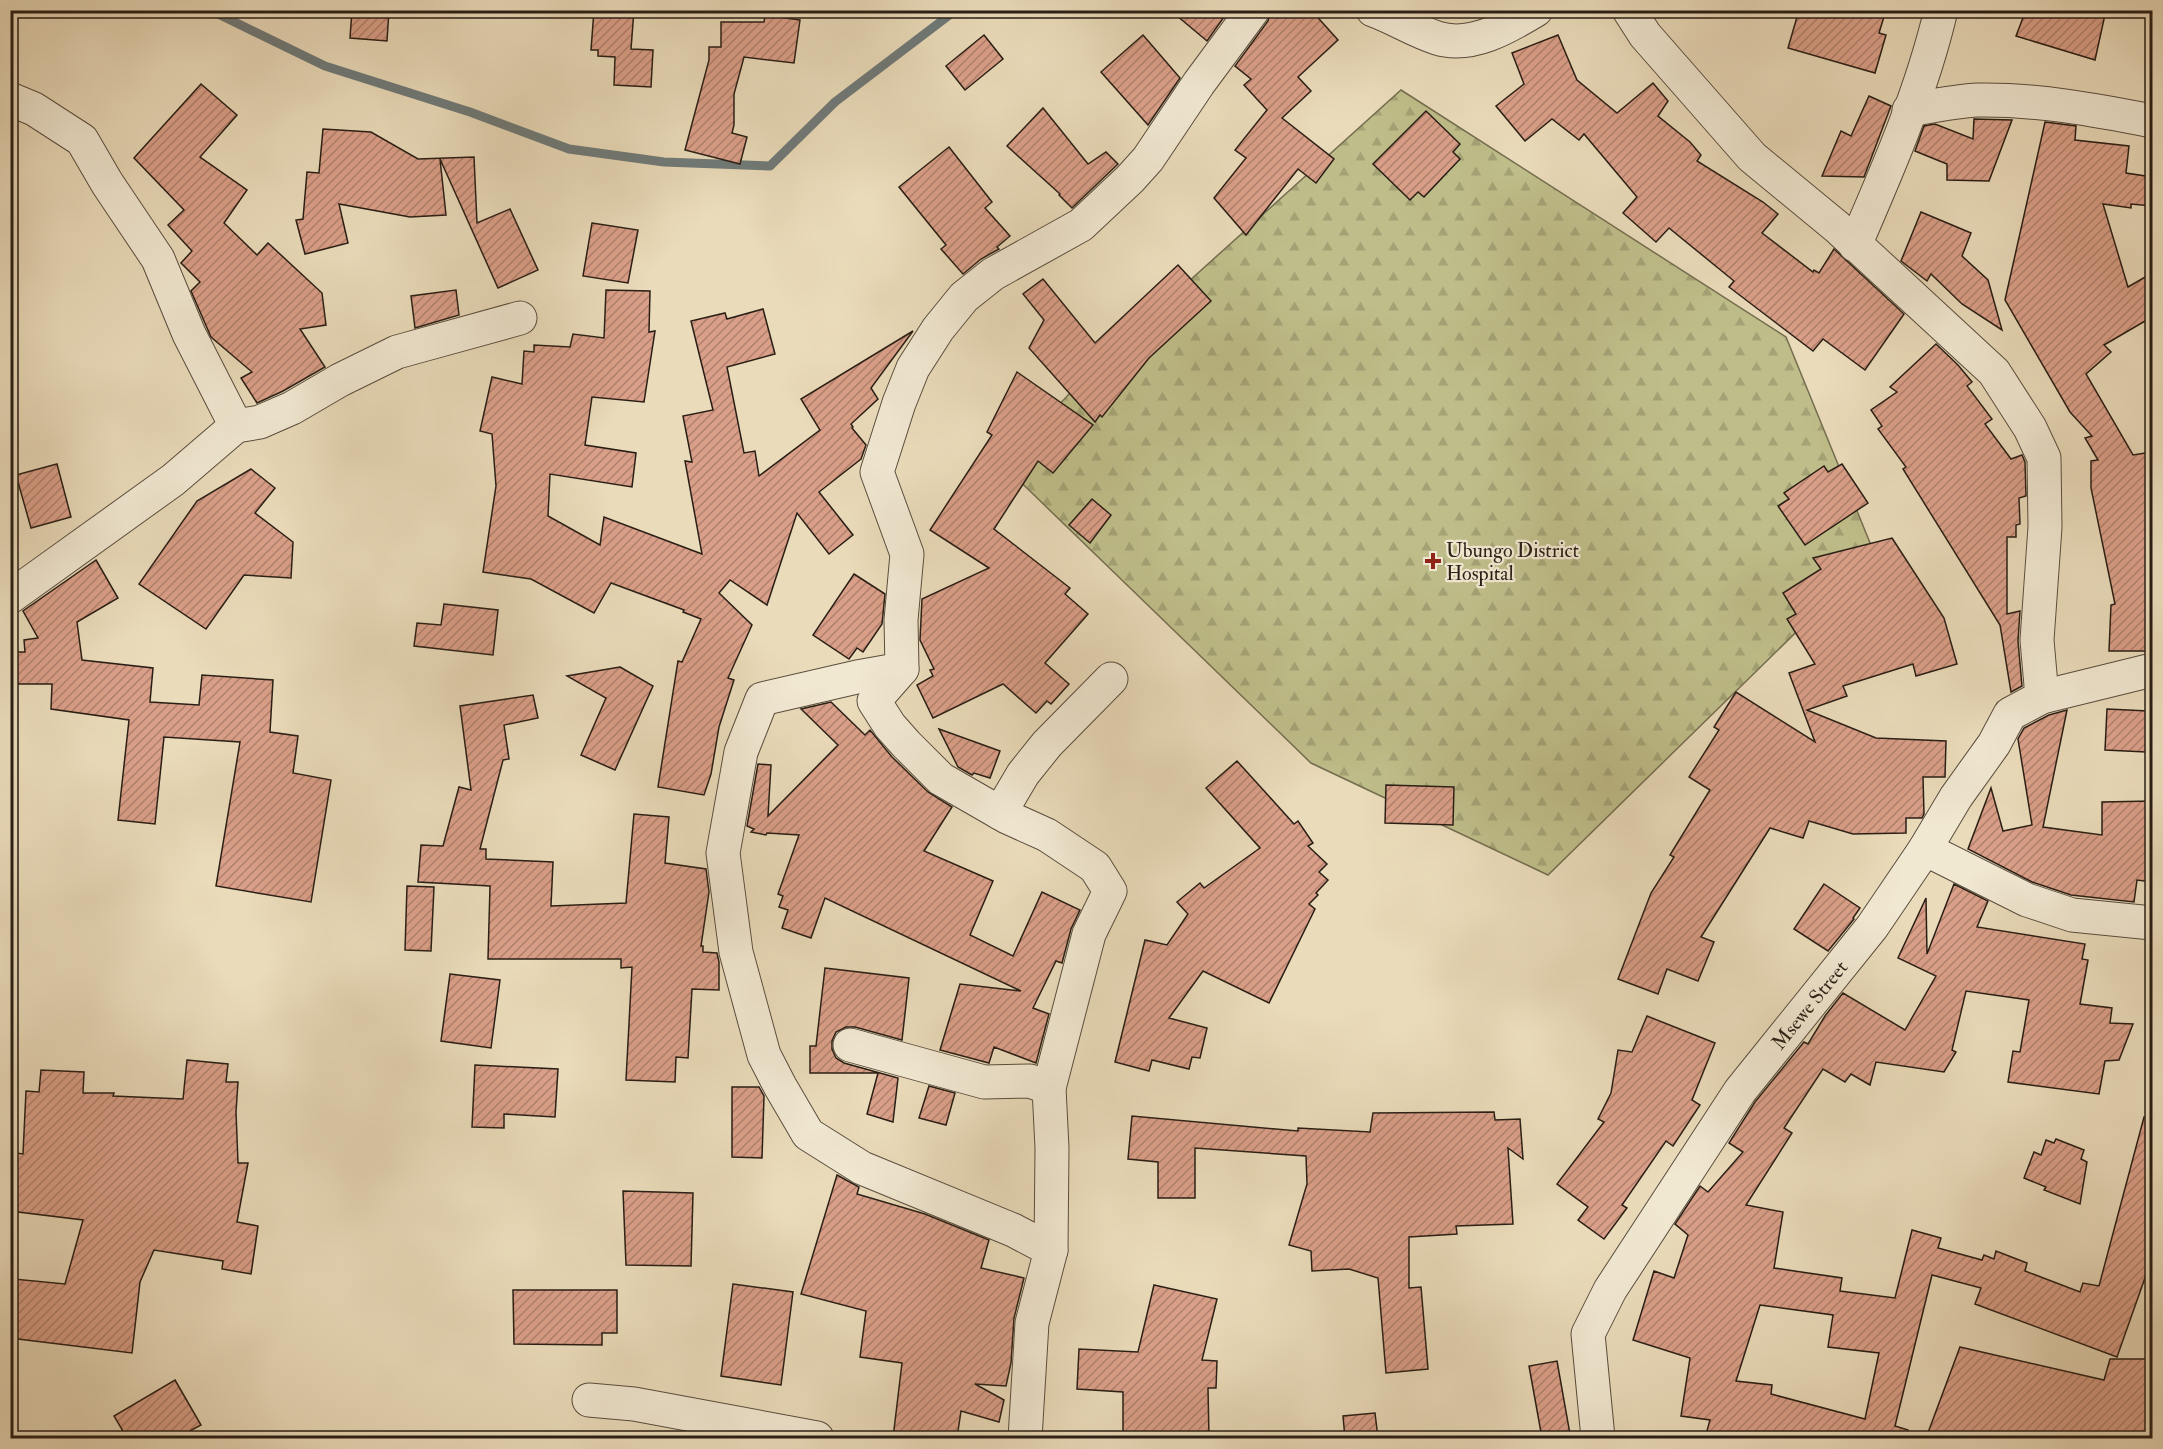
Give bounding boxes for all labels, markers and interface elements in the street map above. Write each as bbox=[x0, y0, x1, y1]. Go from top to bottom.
place label: Ubungo District Hospital bbox=[1446, 538, 1580, 587]
marker: Ubungo District Hospital bbox=[1424, 552, 1442, 570]
street label: Msewe Street bbox=[1766, 955, 1853, 1055]

